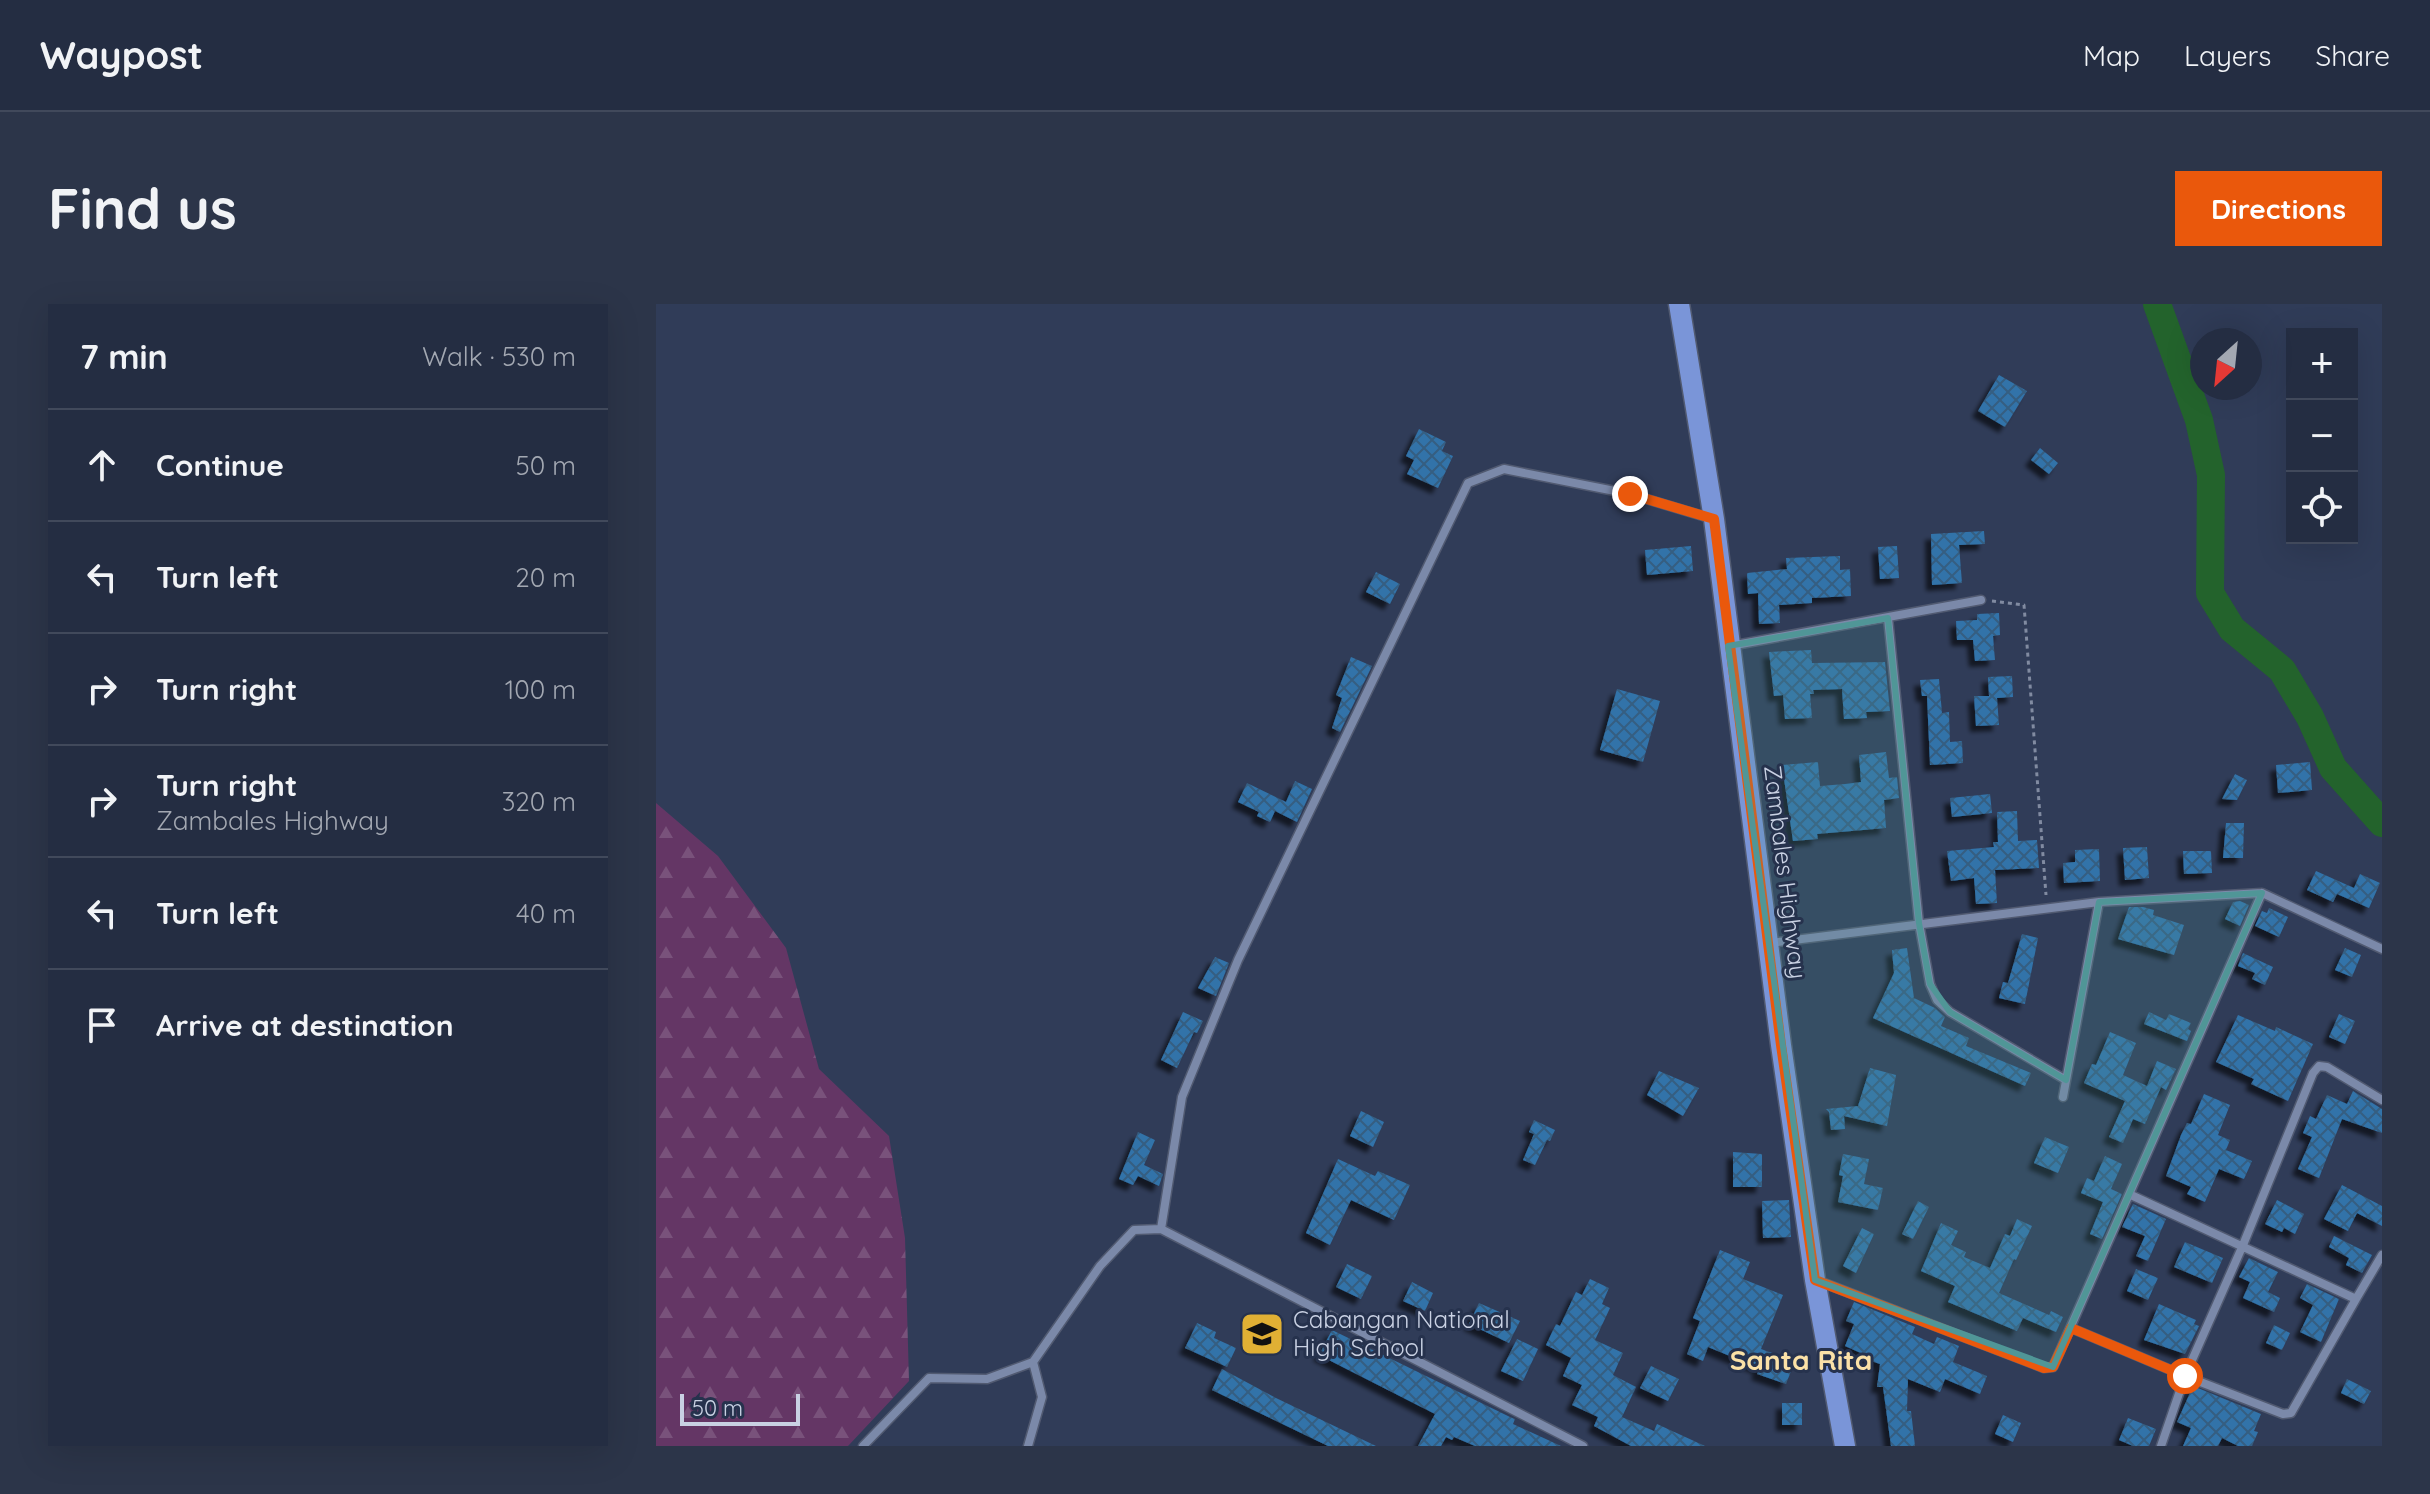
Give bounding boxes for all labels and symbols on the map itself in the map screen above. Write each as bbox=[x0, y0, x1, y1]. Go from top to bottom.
north arrow bbox=[2190, 328, 2262, 400]
route end bbox=[1612, 476, 1648, 512]
street label: Zambales Highway bbox=[1758, 763, 1814, 980]
place label: Cabangan National High School bbox=[1293, 1304, 1510, 1362]
school or university icon: Cabangan National High School bbox=[1238, 1310, 1286, 1358]
district label: Santa Rita bbox=[1730, 1342, 1872, 1377]
route start bbox=[2167, 1358, 2203, 1394]
scale bar bbox=[680, 1390, 800, 1426]

